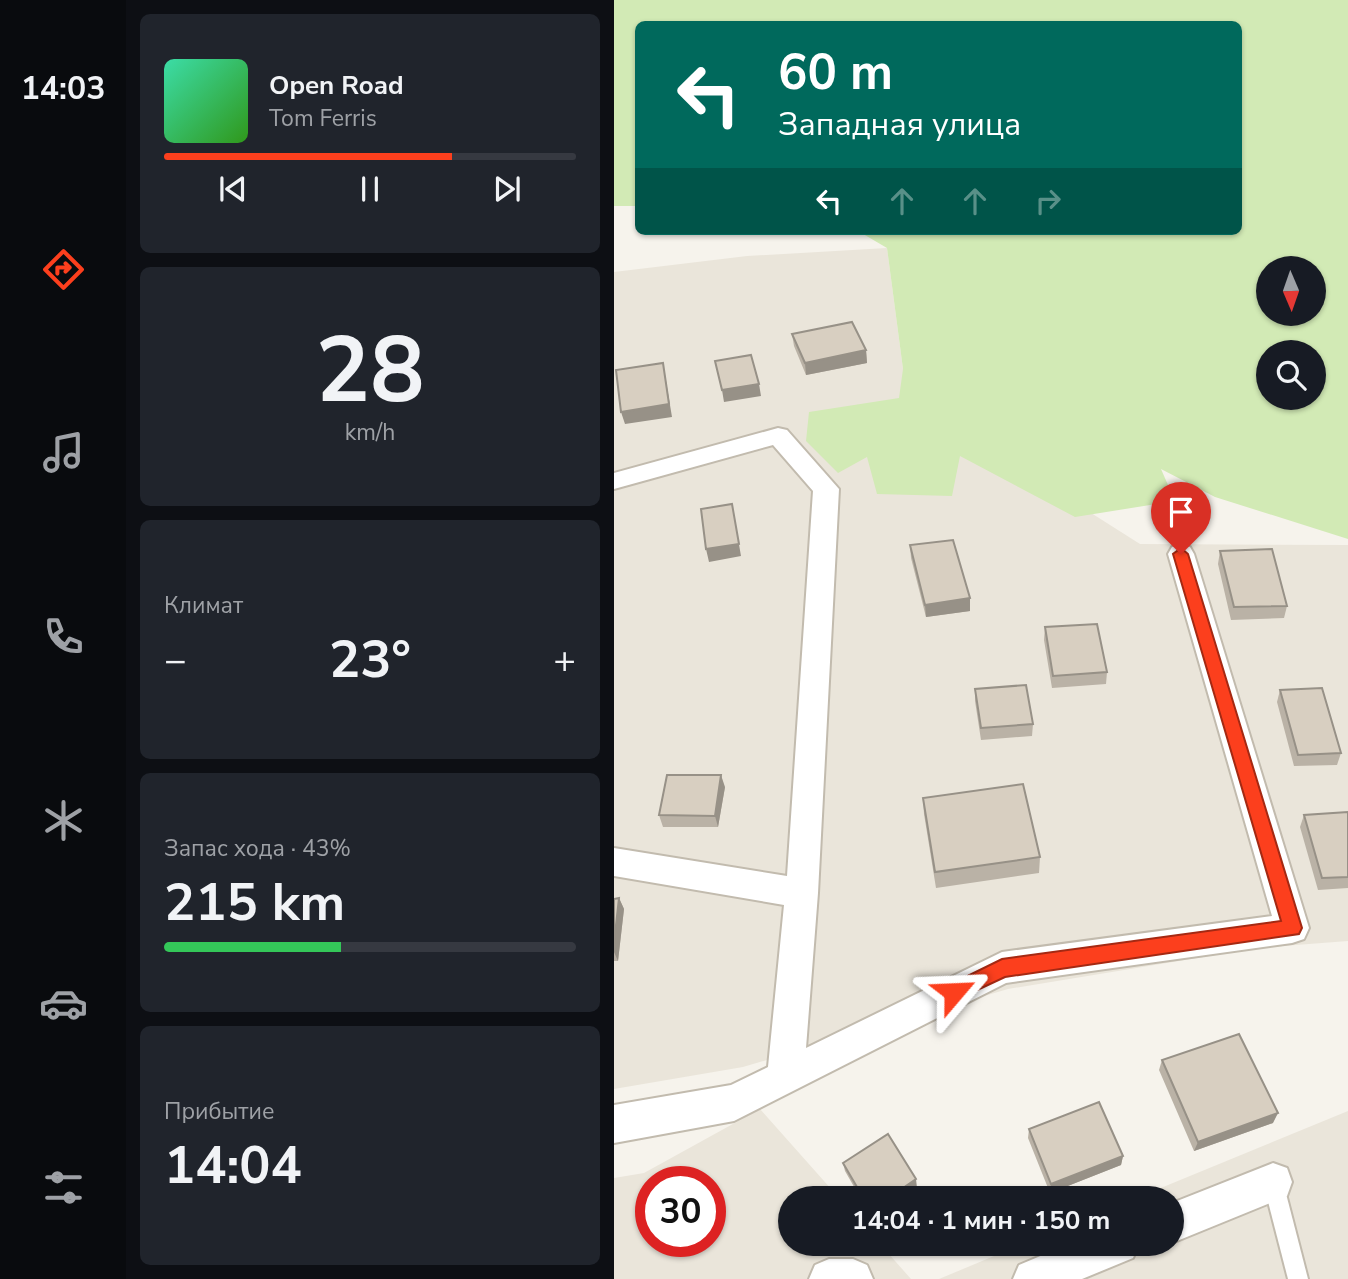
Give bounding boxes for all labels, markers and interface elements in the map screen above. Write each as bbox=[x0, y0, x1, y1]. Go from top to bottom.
text: 60 m bbox=[778, 39, 893, 106]
icon: left bbox=[663, 49, 754, 140]
text: 14:03 bbox=[21, 67, 105, 110]
text: Open Road bbox=[269, 68, 404, 103]
text: Tom Ferris bbox=[269, 103, 377, 134]
text: Западная улица bbox=[778, 103, 1021, 146]
icon: previous bbox=[214, 170, 252, 208]
icon: pause bbox=[351, 170, 389, 208]
icon: next bbox=[488, 170, 526, 208]
icon: left bbox=[810, 182, 848, 220]
icon: ahead bbox=[883, 182, 921, 220]
icon: ahead bbox=[956, 182, 994, 220]
icon: right bbox=[1029, 182, 1067, 220]
icon: directions bbox=[39, 245, 88, 294]
north arrow bbox=[1256, 256, 1326, 326]
map controls bbox=[1256, 256, 1326, 410]
text: 28 bbox=[315, 309, 425, 433]
button: search bbox=[1256, 340, 1326, 410]
text: km/h bbox=[345, 417, 395, 448]
icon: music bbox=[39, 428, 88, 477]
pin bbox=[1151, 482, 1211, 554]
icon: arrive bbox=[1162, 493, 1200, 531]
text: Климат bbox=[164, 590, 243, 621]
icon: phone bbox=[39, 612, 88, 661]
text: 23° bbox=[329, 624, 411, 695]
text: − bbox=[164, 635, 187, 686]
text: + bbox=[553, 635, 576, 686]
icon: climate bbox=[39, 796, 88, 845]
text: Запас хода · 43% bbox=[164, 833, 351, 864]
text: 215 km bbox=[164, 867, 345, 938]
position arrow bbox=[917, 955, 991, 1029]
icon: car bbox=[39, 979, 88, 1028]
text: Прибытие bbox=[164, 1096, 274, 1127]
text: 14:04 bbox=[164, 1130, 302, 1201]
icon: filters bbox=[39, 1163, 88, 1212]
speed limit sign: 30 bbox=[635, 1166, 726, 1257]
text: 14:04 · 1 мин · 150 m bbox=[852, 1203, 1110, 1238]

